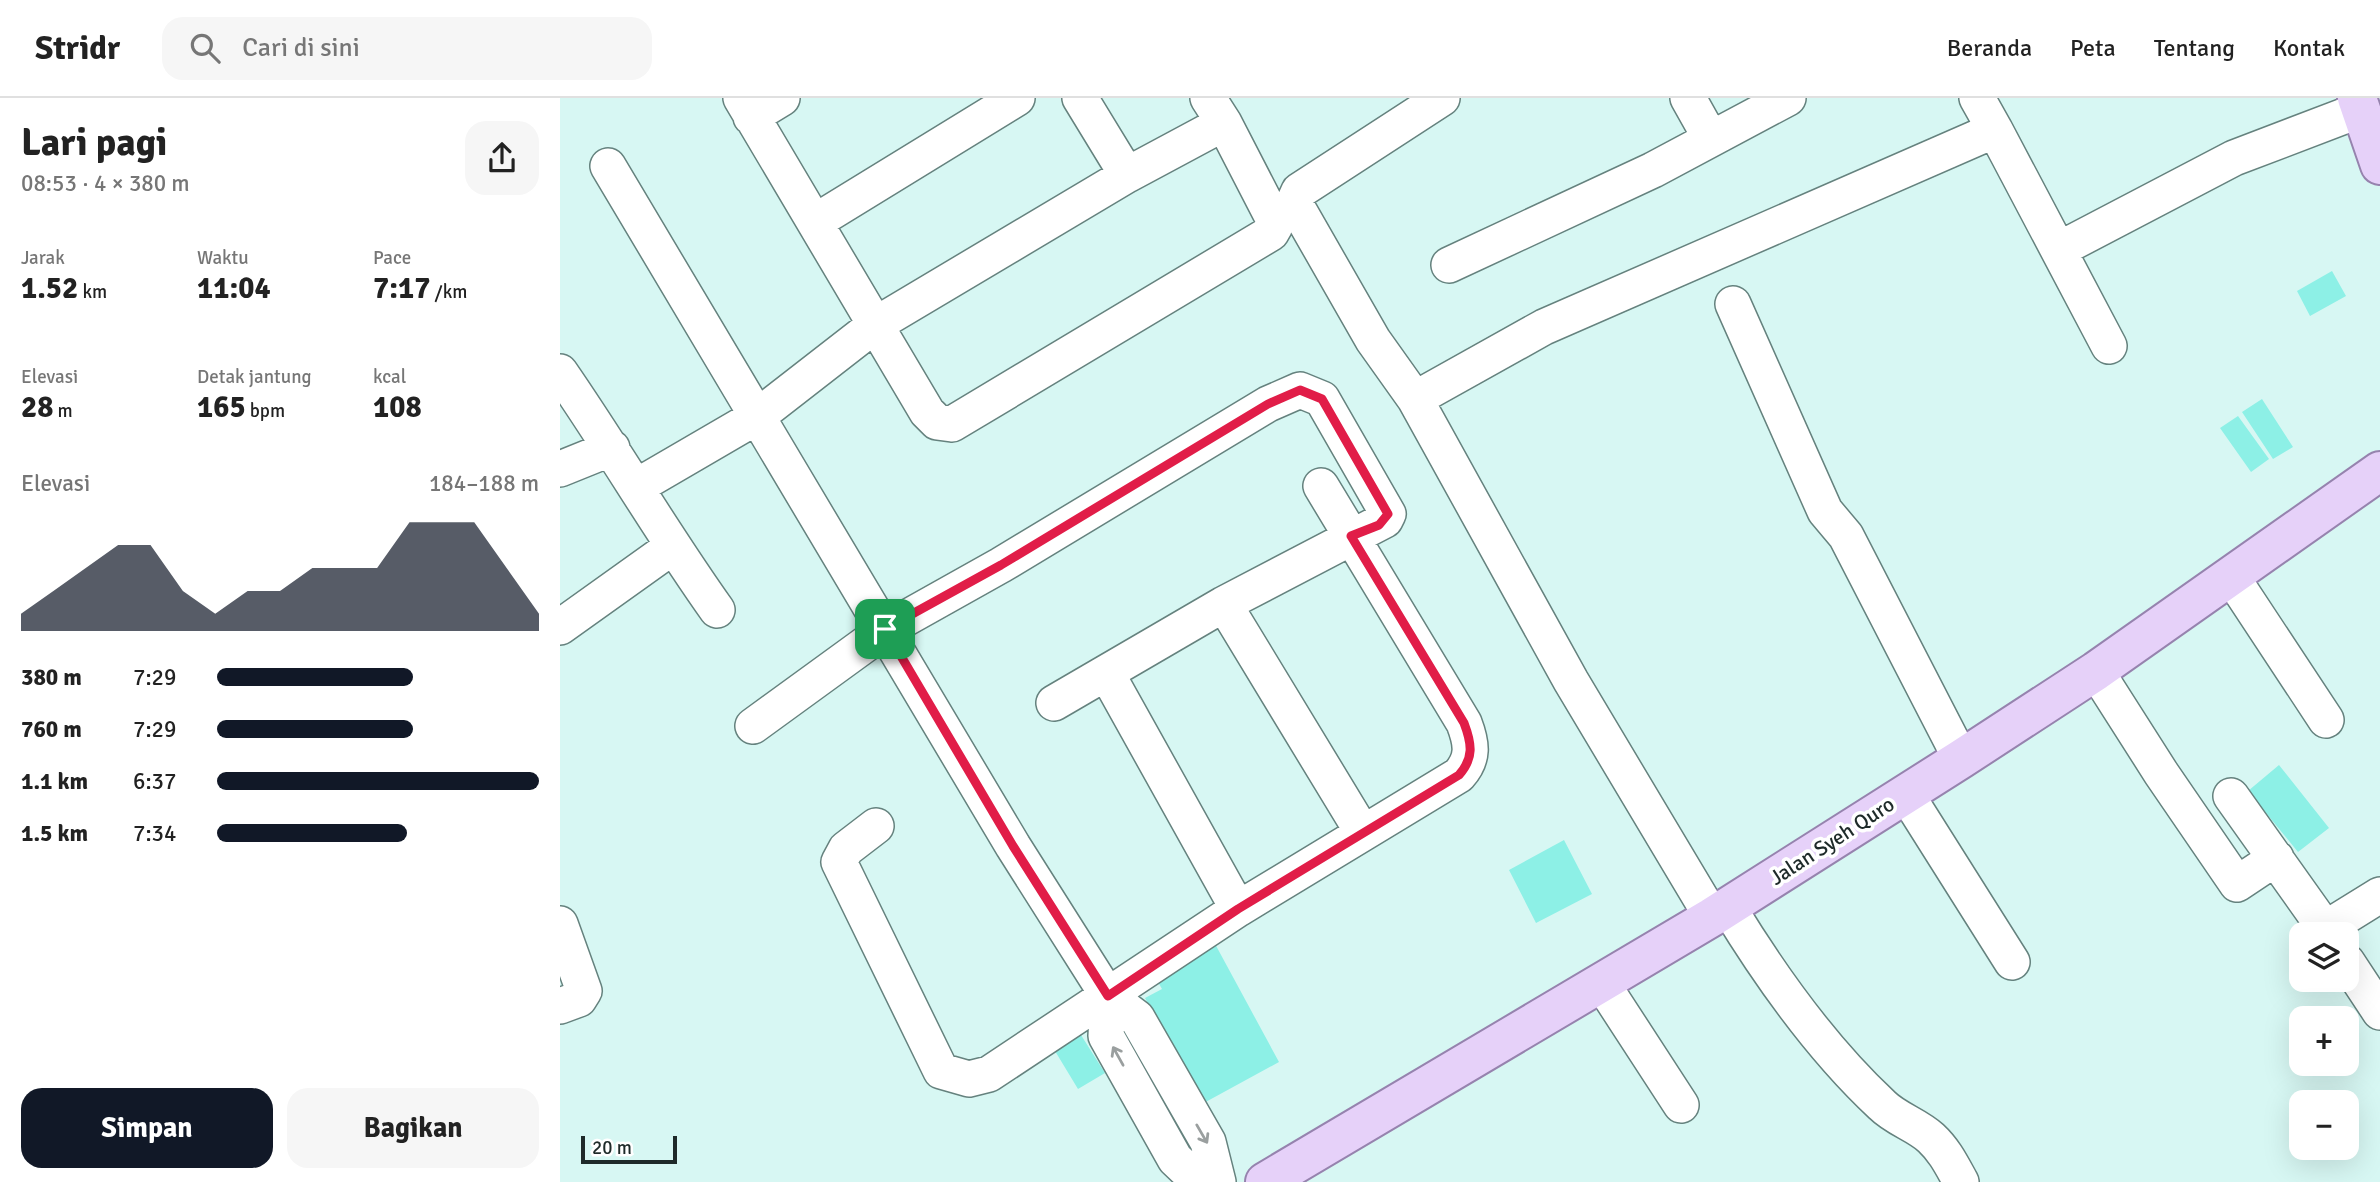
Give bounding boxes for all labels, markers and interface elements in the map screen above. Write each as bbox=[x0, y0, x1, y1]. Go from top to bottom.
search box bbox=[162, 17, 652, 80]
text: Stridr bbox=[35, 28, 120, 69]
icon: search bbox=[186, 29, 224, 67]
text: Cari di sini bbox=[242, 32, 360, 64]
text: Beranda bbox=[1947, 33, 2032, 63]
text: Peta bbox=[2070, 33, 2116, 63]
text: Tentang bbox=[2154, 33, 2235, 63]
text: Kontak bbox=[2273, 33, 2345, 63]
text: Lari pagi bbox=[21, 119, 167, 166]
button: share bbox=[465, 121, 539, 195]
text: 08:53 · 4 × 380 m bbox=[21, 169, 190, 198]
text: Jarak bbox=[21, 246, 65, 270]
text: Waktu bbox=[197, 246, 249, 270]
text: Pace bbox=[373, 246, 411, 270]
text: 1.52 bbox=[21, 270, 78, 307]
text: 11:04 bbox=[197, 270, 271, 307]
text: 7:17 bbox=[373, 270, 430, 307]
text: km bbox=[78, 280, 107, 304]
text: /km bbox=[430, 280, 467, 304]
text: Elevasi bbox=[21, 365, 78, 389]
text: Detak jantung bbox=[197, 365, 312, 389]
text: kcal bbox=[373, 365, 406, 389]
text: 28 bbox=[21, 389, 53, 426]
text: 165 bbox=[197, 389, 246, 426]
text: 108 bbox=[373, 389, 422, 426]
text: m bbox=[53, 399, 73, 423]
text: bpm bbox=[246, 399, 285, 423]
text: Elevasi bbox=[21, 469, 90, 498]
text: 184–188 m bbox=[429, 469, 539, 498]
pin bbox=[855, 599, 915, 659]
icon: arrive bbox=[866, 610, 904, 648]
text: 380 m bbox=[21, 663, 82, 692]
text: 7:29 bbox=[133, 663, 176, 692]
text: 760 m bbox=[21, 715, 82, 744]
text: 7:29 bbox=[133, 715, 176, 744]
text: 1.1 km bbox=[21, 767, 88, 796]
text: 6:37 bbox=[133, 767, 176, 796]
street label: Jalan Syeh Quro bbox=[1765, 791, 1899, 891]
text: 1.5 km bbox=[21, 819, 88, 848]
text: 7:34 bbox=[133, 819, 176, 848]
map controls bbox=[2289, 922, 2359, 1160]
button: layers bbox=[2289, 922, 2359, 992]
button: + bbox=[2289, 1006, 2359, 1076]
one-way arrow bbox=[1111, 1046, 1125, 1066]
button: Simpan bbox=[21, 1088, 273, 1168]
button: Bagikan bbox=[287, 1088, 539, 1168]
button: − bbox=[2289, 1090, 2359, 1160]
one-way arrow bbox=[1195, 1123, 1209, 1143]
scale bar bbox=[581, 1133, 677, 1165]
text: 20 m bbox=[592, 1136, 632, 1160]

